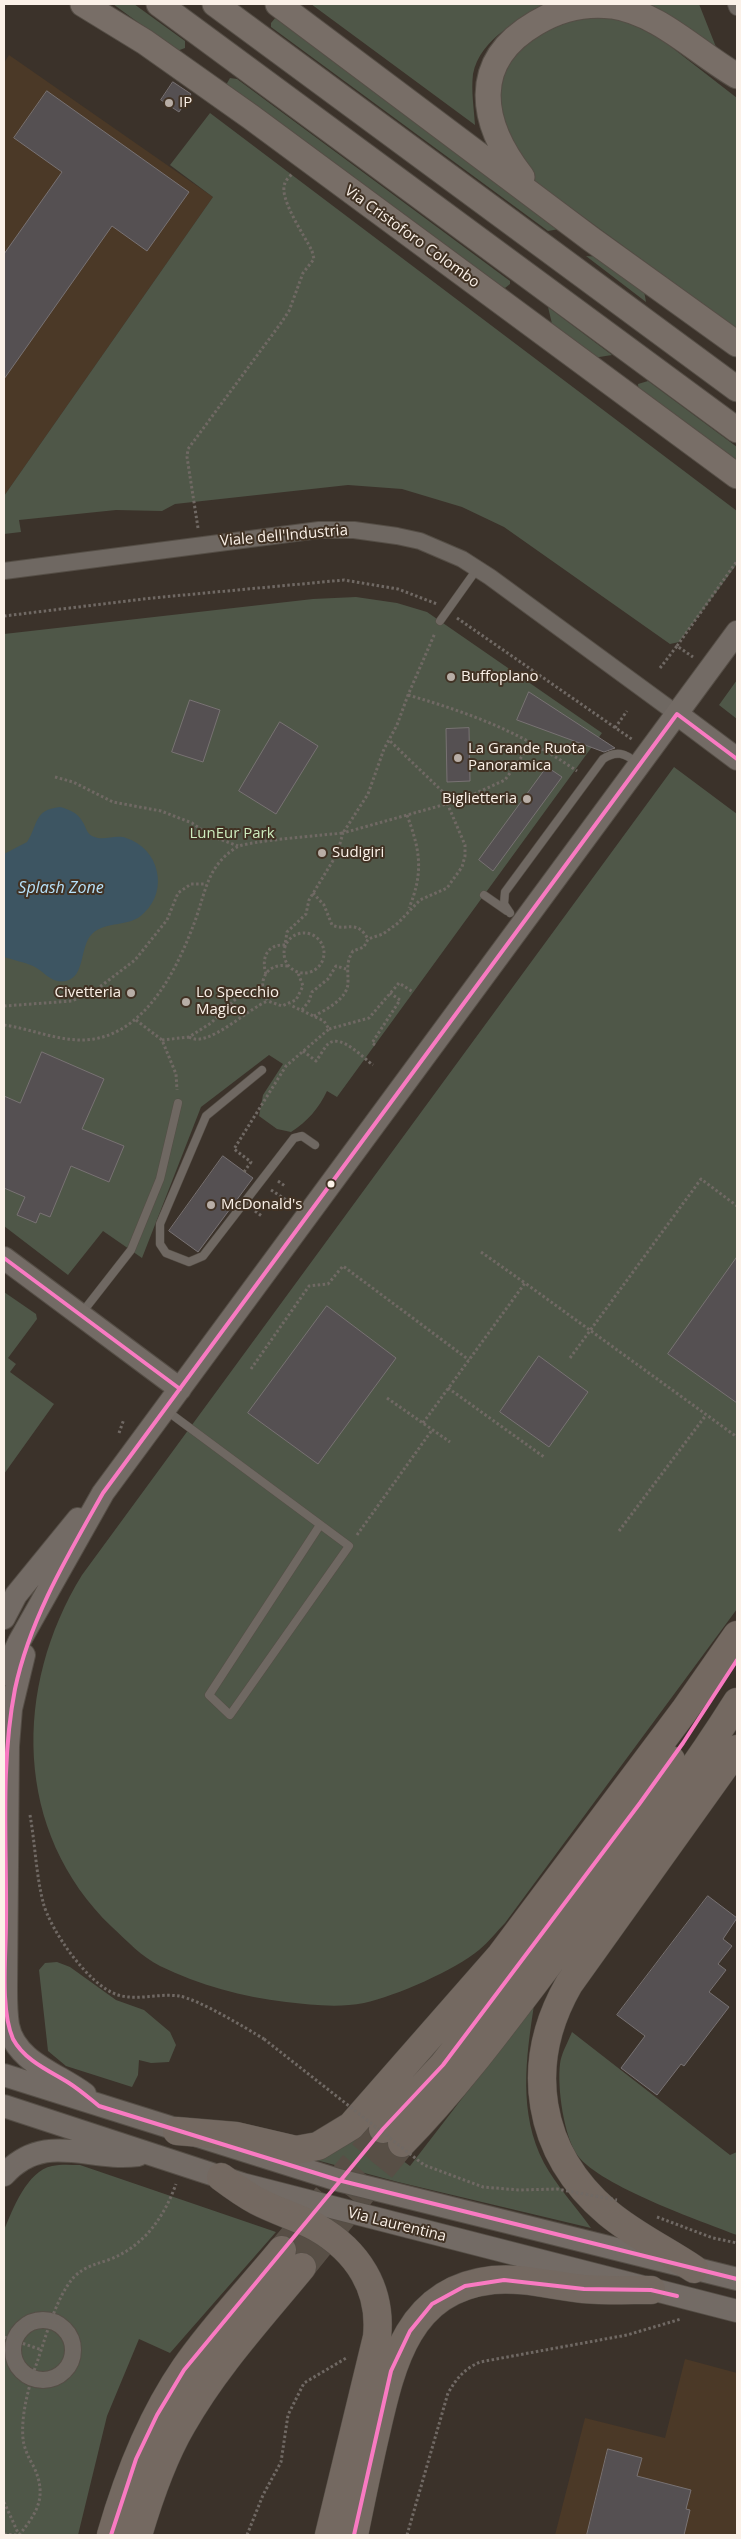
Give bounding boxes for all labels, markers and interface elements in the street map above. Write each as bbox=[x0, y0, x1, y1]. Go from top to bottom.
place label: IP bbox=[179, 94, 192, 112]
marker: IP bbox=[163, 97, 175, 109]
street label: Via Cristoforo Colombo bbox=[341, 182, 483, 292]
street label: Viale dell'Industria bbox=[219, 521, 349, 551]
place label: Buffoplano bbox=[461, 668, 539, 686]
marker: Buffoplano bbox=[445, 671, 457, 683]
place label: La Grande Ruota Panoramica bbox=[468, 740, 585, 775]
marker: La Grande Ruota Panoramica bbox=[452, 752, 464, 764]
place label: Biglietteria bbox=[442, 790, 517, 808]
marker: Biglietteria bbox=[521, 793, 533, 805]
park label: LunEur Park bbox=[189, 825, 275, 843]
place label: Sudigiri bbox=[332, 844, 384, 862]
marker: Sudigiri bbox=[316, 847, 328, 859]
water label: Splash Zone bbox=[18, 878, 104, 898]
place label: Civetteria bbox=[54, 984, 121, 1002]
place label: Lo Specchio Magico bbox=[196, 984, 279, 1019]
marker: Civetteria bbox=[125, 987, 137, 999]
marker: Lo Specchio Magico bbox=[180, 996, 192, 1008]
unlabelled marker bbox=[326, 1179, 336, 1189]
place label: McDonald's bbox=[221, 1196, 303, 1214]
marker: McDonald's bbox=[205, 1199, 217, 1211]
street label: Via Laurentina bbox=[346, 2204, 448, 2246]

